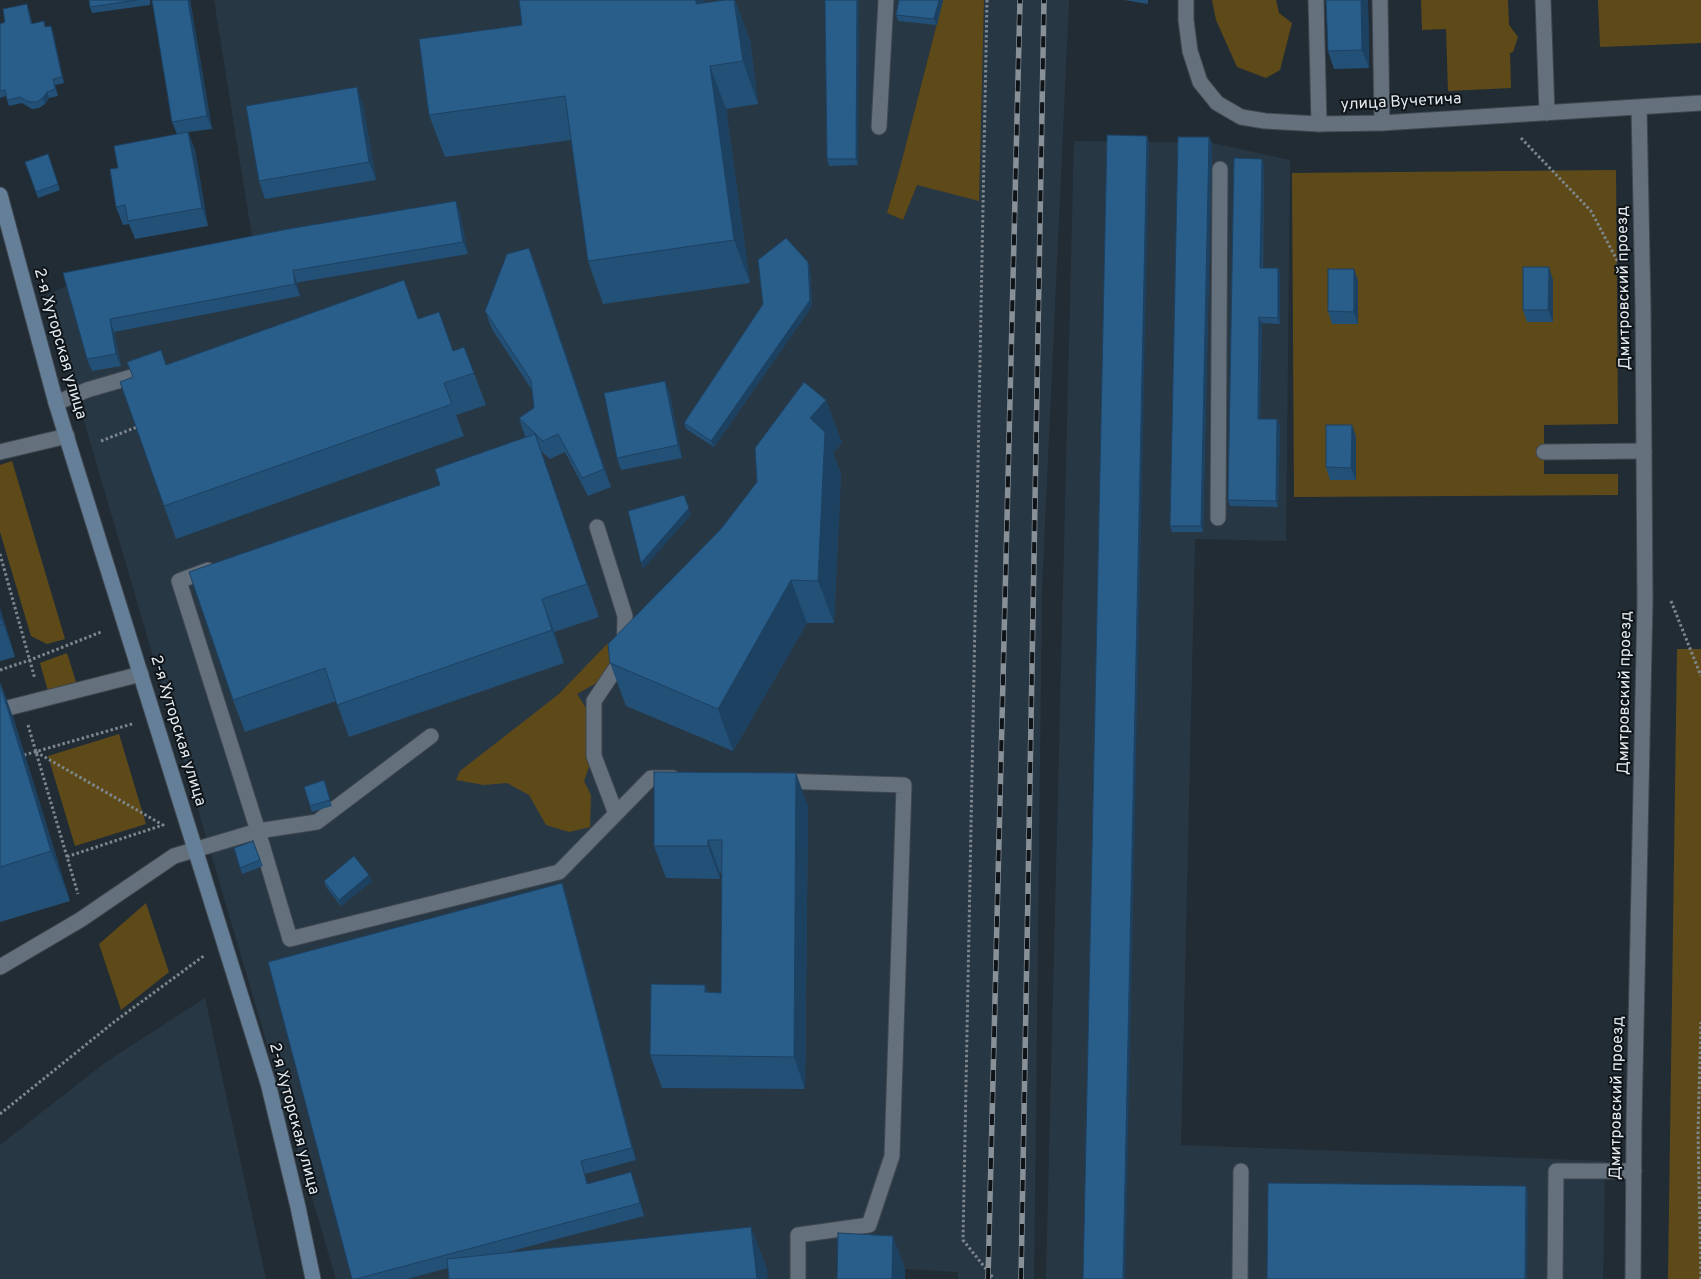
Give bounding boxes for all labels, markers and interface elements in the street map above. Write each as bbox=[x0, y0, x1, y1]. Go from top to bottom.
street label: улица Вучетича bbox=[1340, 90, 1462, 116]
street label: Дмитровский проезд bbox=[1614, 206, 1636, 370]
street label: 2-я Хуторская улица bbox=[28, 266, 90, 422]
street label: Дмитровский проезд bbox=[1615, 611, 1637, 775]
street label: 2-я Хуторская улица bbox=[145, 653, 209, 809]
street label: Дмитровский проезд bbox=[1607, 1016, 1629, 1180]
street label: 2-я Хуторская улица bbox=[263, 1041, 323, 1197]

